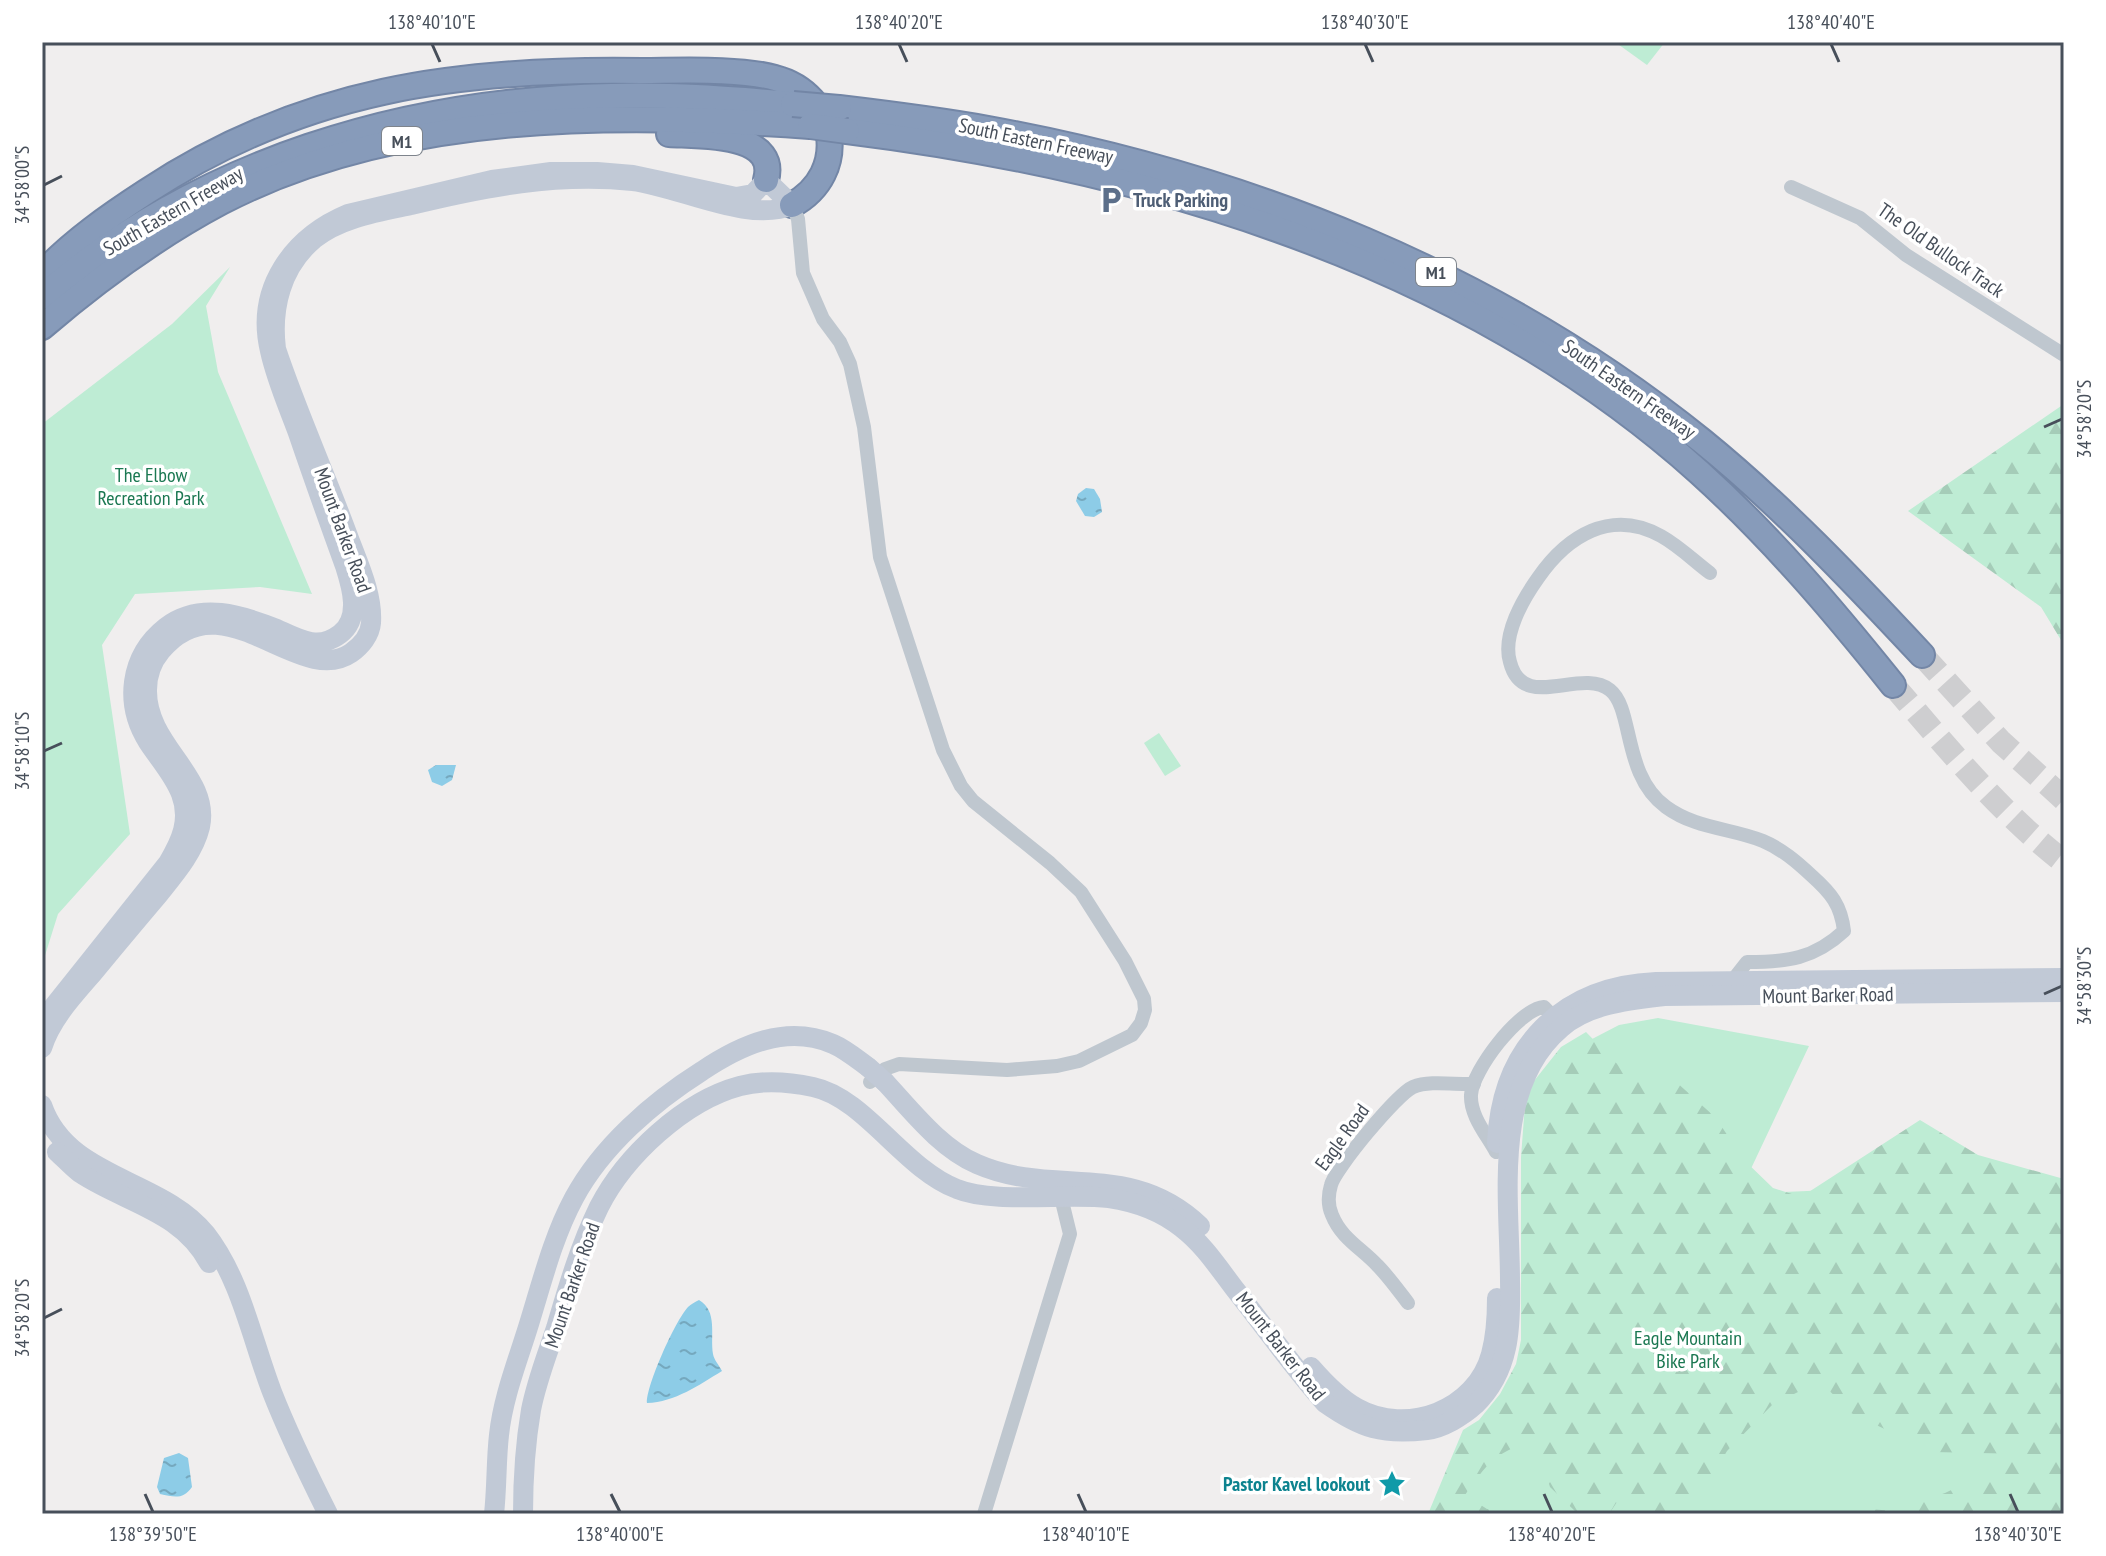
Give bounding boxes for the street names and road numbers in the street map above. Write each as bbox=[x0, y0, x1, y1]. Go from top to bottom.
street label: South Eastern Freeway bbox=[956, 112, 1116, 170]
road number: M1 bbox=[382, 127, 422, 155]
street label: South Eastern Freeway bbox=[98, 160, 248, 262]
street label: The Old Bullock Track bbox=[1873, 197, 2009, 303]
road number: M1 bbox=[1416, 258, 1456, 286]
street label: South Eastern Freeway bbox=[1557, 333, 1701, 445]
street label: Mount Barker Road bbox=[308, 464, 378, 596]
street label: Mount Barker Road bbox=[1762, 981, 1894, 1009]
street label: Eagle Road bbox=[1309, 1098, 1375, 1176]
street label: Mount Barker Road bbox=[538, 1219, 606, 1351]
street label: Mount Barker Road bbox=[1230, 1286, 1332, 1406]

